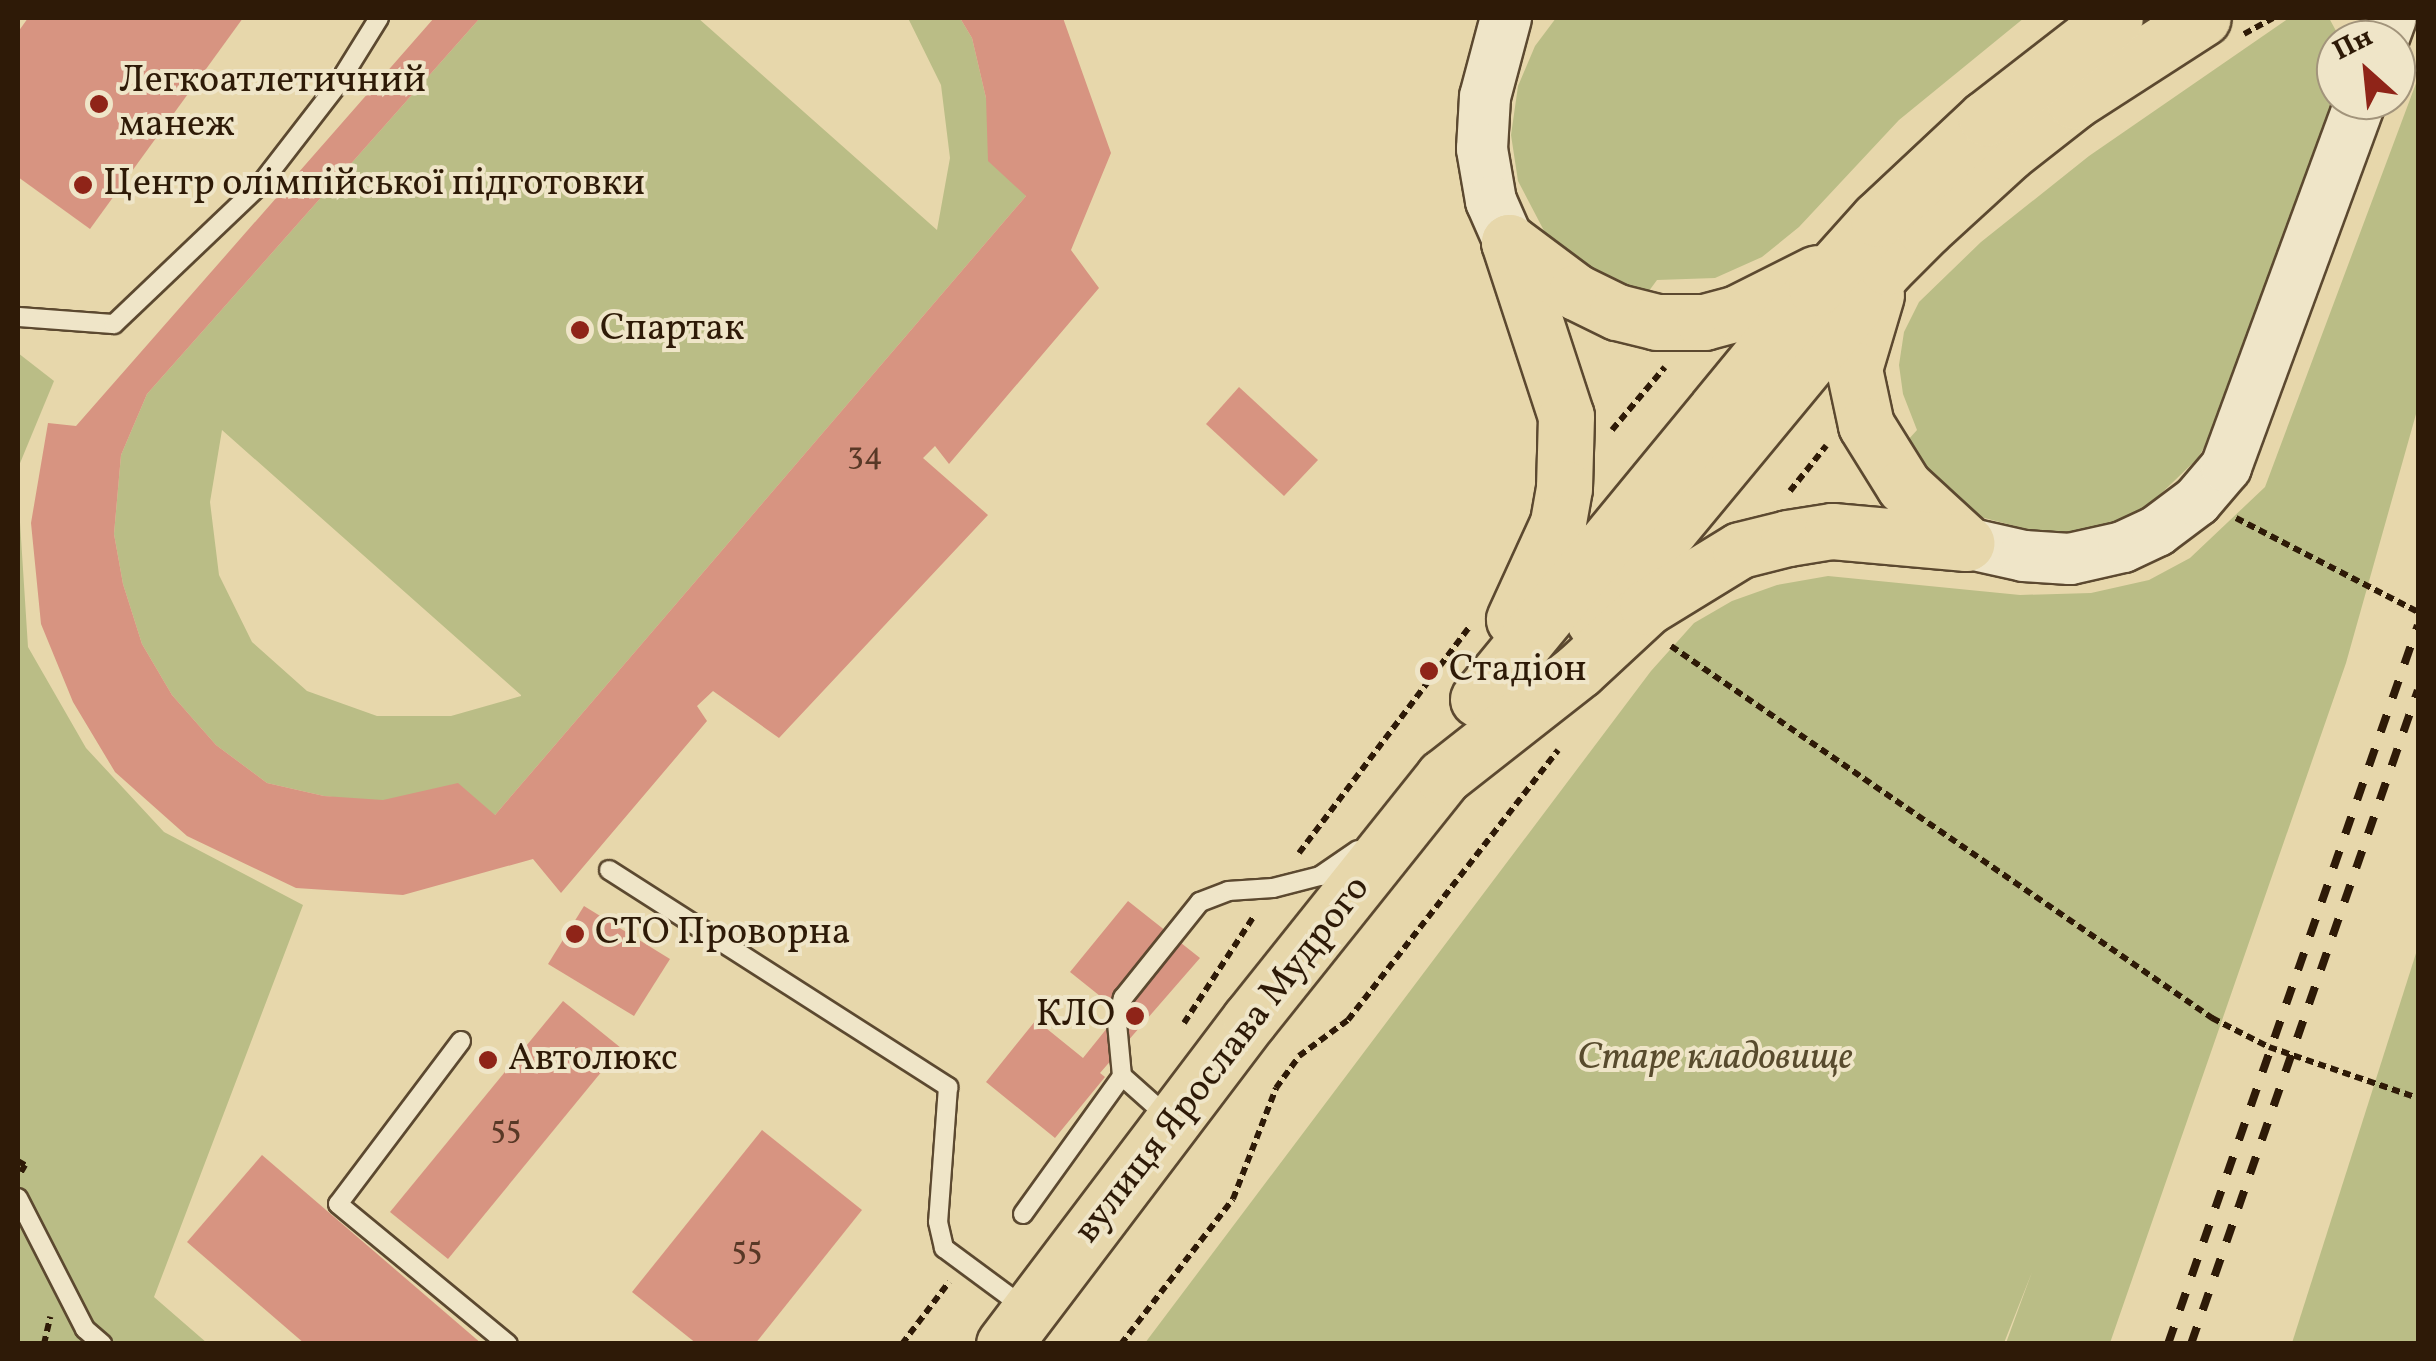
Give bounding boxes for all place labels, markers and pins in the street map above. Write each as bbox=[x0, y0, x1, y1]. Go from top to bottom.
place label: Легкоатлетичний манеж bbox=[119, 59, 426, 148]
marker: Легкоатлетичний манеж bbox=[88, 93, 110, 115]
place label: Центр олімпійської підготовки bbox=[103, 162, 645, 208]
marker: Центр олімпійської підготовки bbox=[72, 174, 94, 196]
place label: Спартак bbox=[600, 307, 745, 353]
marker: Спартак bbox=[569, 319, 591, 341]
place label: Стадіон bbox=[1449, 648, 1587, 694]
marker: Стадіон bbox=[1418, 660, 1440, 682]
place label: СТО Проворна bbox=[595, 911, 851, 957]
marker: СТО Проворна bbox=[564, 923, 586, 945]
place label: КЛО bbox=[1036, 993, 1115, 1039]
marker: КЛО bbox=[1124, 1005, 1146, 1027]
place label: Автолюкс bbox=[508, 1037, 678, 1083]
marker: Автолюкс bbox=[477, 1049, 499, 1071]

